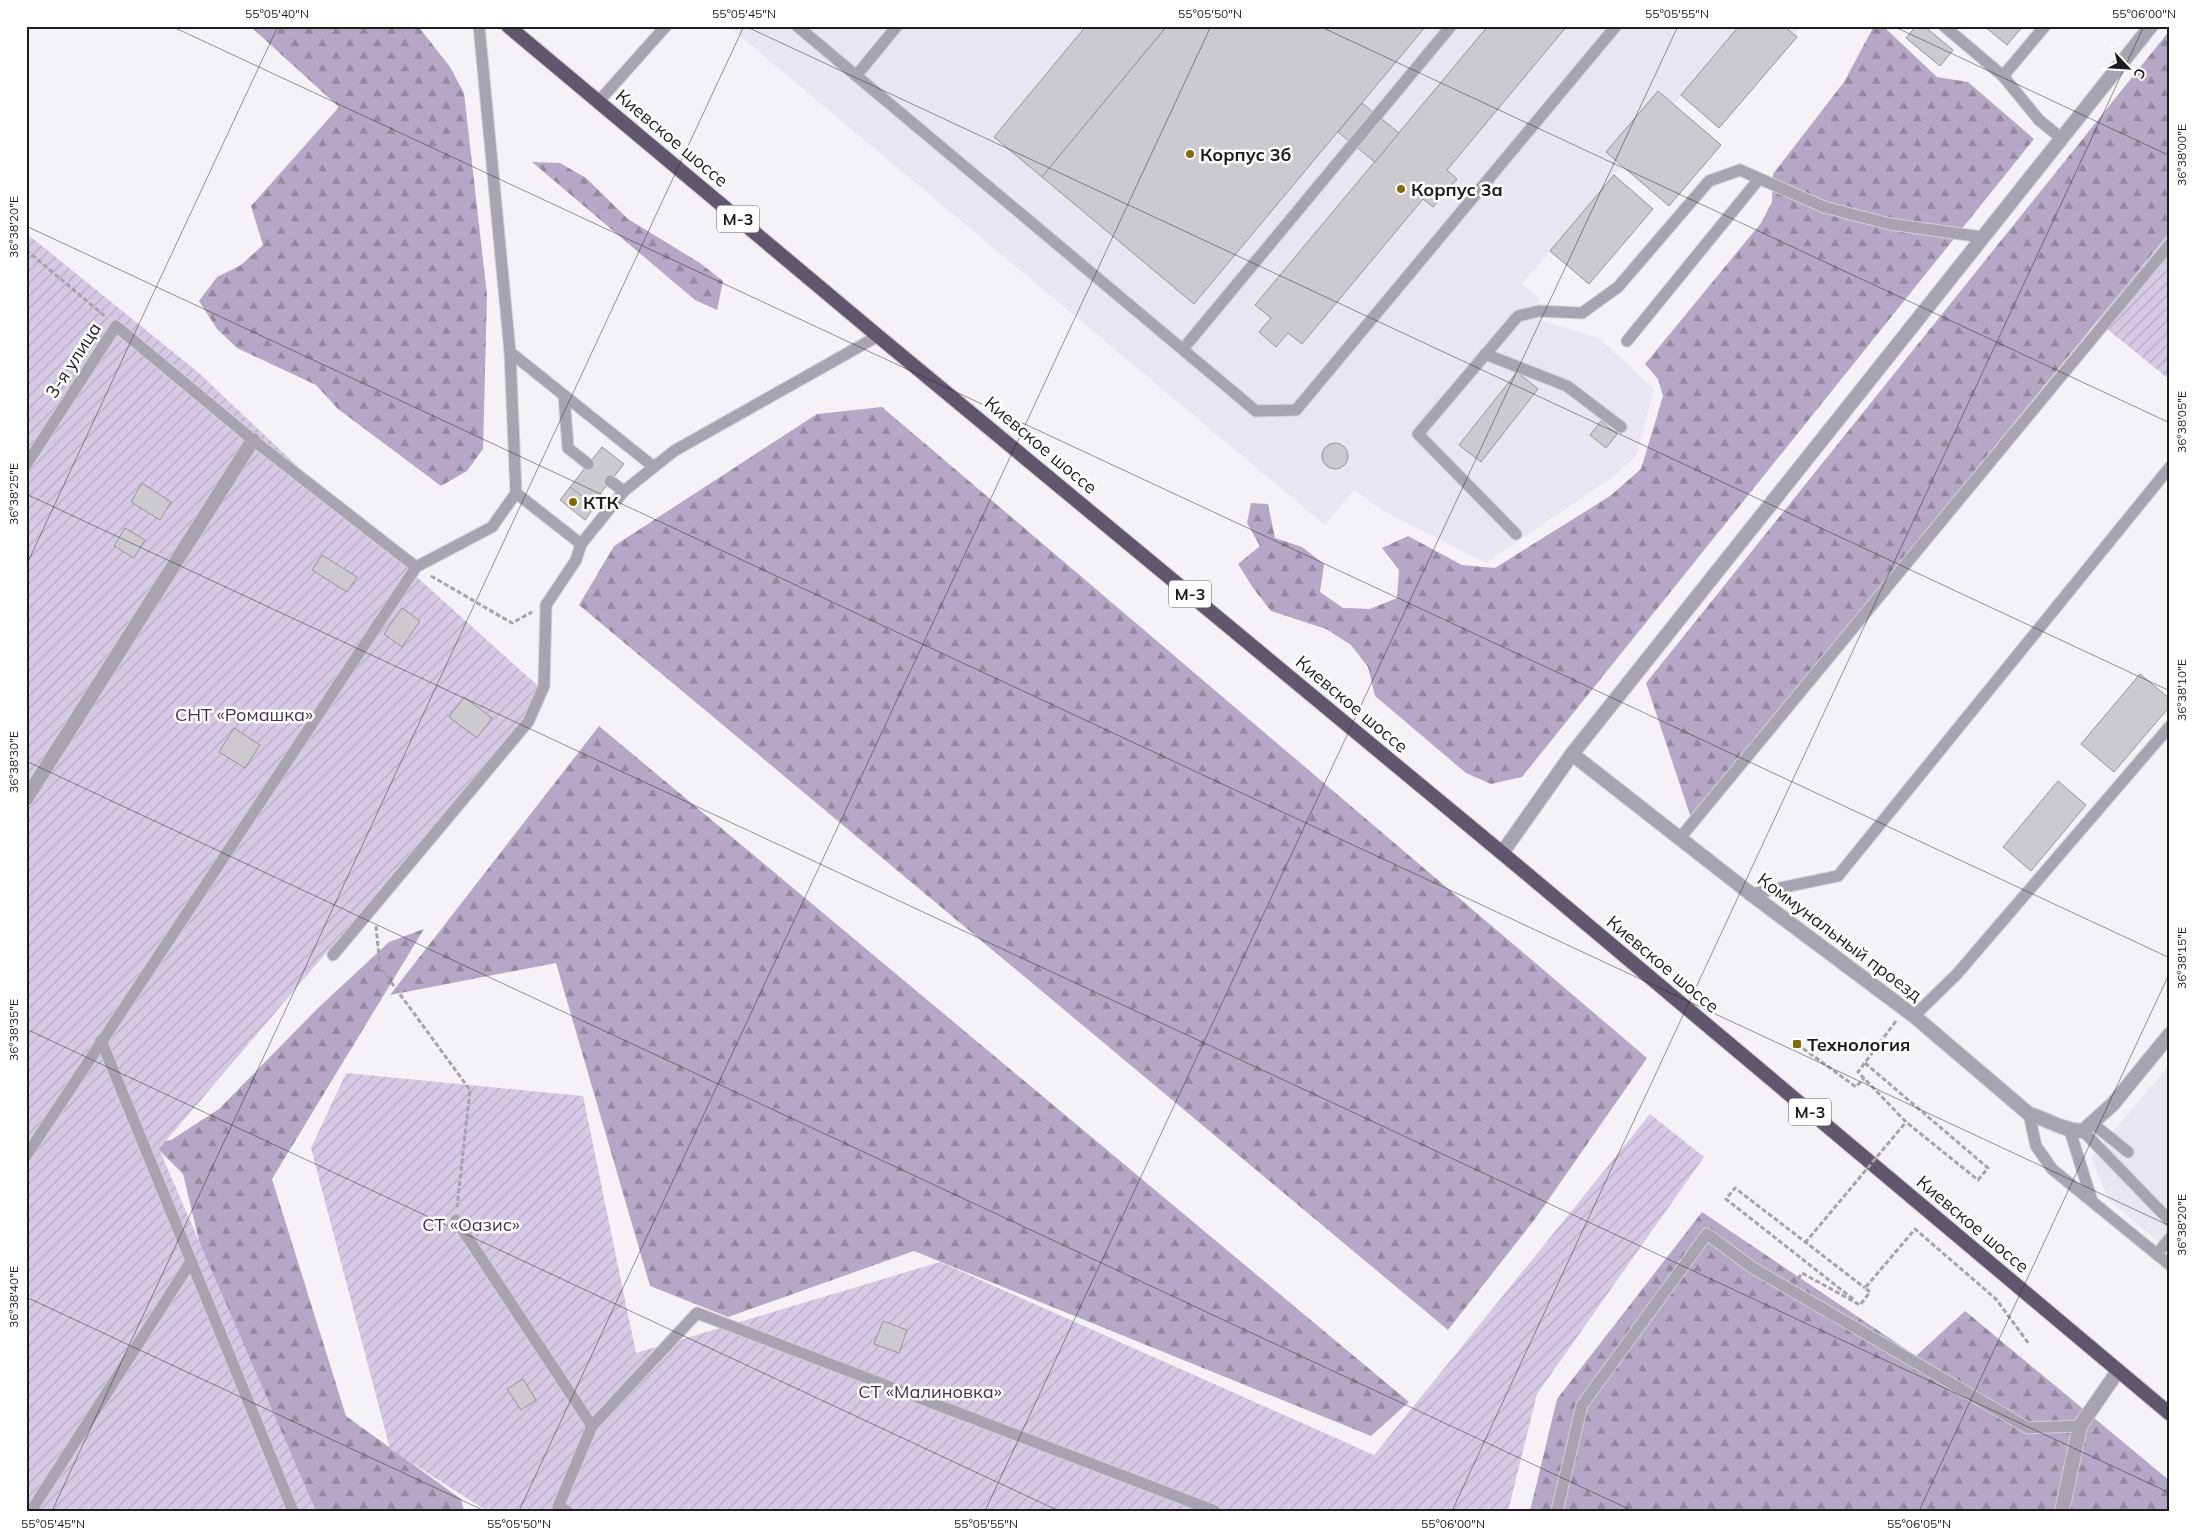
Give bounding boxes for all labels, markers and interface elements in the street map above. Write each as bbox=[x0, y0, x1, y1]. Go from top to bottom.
text: 55°05'40"N bbox=[245, 6, 309, 21]
text: 55°05'45"N bbox=[712, 6, 776, 21]
text: 55°05'50"N bbox=[1178, 6, 1242, 21]
text: 55°05'55"N bbox=[1645, 6, 1709, 21]
text: 55°06'00"N bbox=[2112, 6, 2176, 21]
north arrow bbox=[2104, 42, 2154, 92]
text: С bbox=[2130, 65, 2150, 82]
street label: Киевское шоссе bbox=[611, 84, 733, 192]
text: 36°38'00"E bbox=[2174, 124, 2189, 186]
place label: Корпус 3б bbox=[1200, 143, 1292, 166]
marker: Корпус 3б bbox=[1184, 148, 1196, 160]
place label: Корпус 3a bbox=[1411, 178, 1503, 201]
marker: Корпус 3a bbox=[1395, 183, 1407, 195]
text: 36°38'20"E bbox=[6, 196, 21, 258]
road number: М-3 bbox=[717, 205, 759, 232]
street label: 3-я улица bbox=[40, 318, 106, 402]
street label: Киевское шоссе bbox=[980, 391, 1102, 499]
text: 36°38'05"E bbox=[2174, 391, 2189, 453]
text: 36°38'25"E bbox=[6, 463, 21, 525]
place label: КТК bbox=[583, 491, 620, 514]
marker: КТК bbox=[567, 496, 579, 508]
road number: М-3 bbox=[1169, 580, 1211, 608]
street label: Киевское шоссе bbox=[1291, 650, 1413, 758]
text: 36°38'10"E bbox=[2174, 659, 2189, 721]
park label: СНТ «Ромашка» bbox=[175, 703, 313, 726]
text: 36°38'30"E bbox=[6, 731, 21, 793]
street label: Коммунальный проезд bbox=[1753, 868, 1927, 1006]
street label: Киевское шоссе bbox=[1602, 910, 1724, 1018]
text: 36°38'15"E bbox=[2174, 927, 2189, 989]
text: 36°38'35"E bbox=[6, 999, 21, 1061]
place label: Технология bbox=[1807, 1033, 1910, 1056]
marker: Технология bbox=[1791, 1038, 1803, 1050]
road number: М-3 bbox=[1789, 1098, 1831, 1126]
street label: Киевское шоссе bbox=[1912, 1170, 2034, 1278]
text: 36°38'20"E bbox=[2174, 1194, 2189, 1256]
park label: СТ «Оазис» bbox=[422, 1213, 520, 1236]
text: 36°38'40"E bbox=[6, 1266, 21, 1328]
park label: СТ «Малиновка» bbox=[858, 1380, 1002, 1403]
text: 55°05'45"N bbox=[21, 1516, 85, 1531]
text: 55°05'50"N bbox=[487, 1516, 551, 1531]
text: 55°05'55"N bbox=[954, 1516, 1018, 1531]
text: 55°06'00"N bbox=[1421, 1516, 1485, 1531]
text: 55°06'05"N bbox=[1887, 1516, 1951, 1531]

